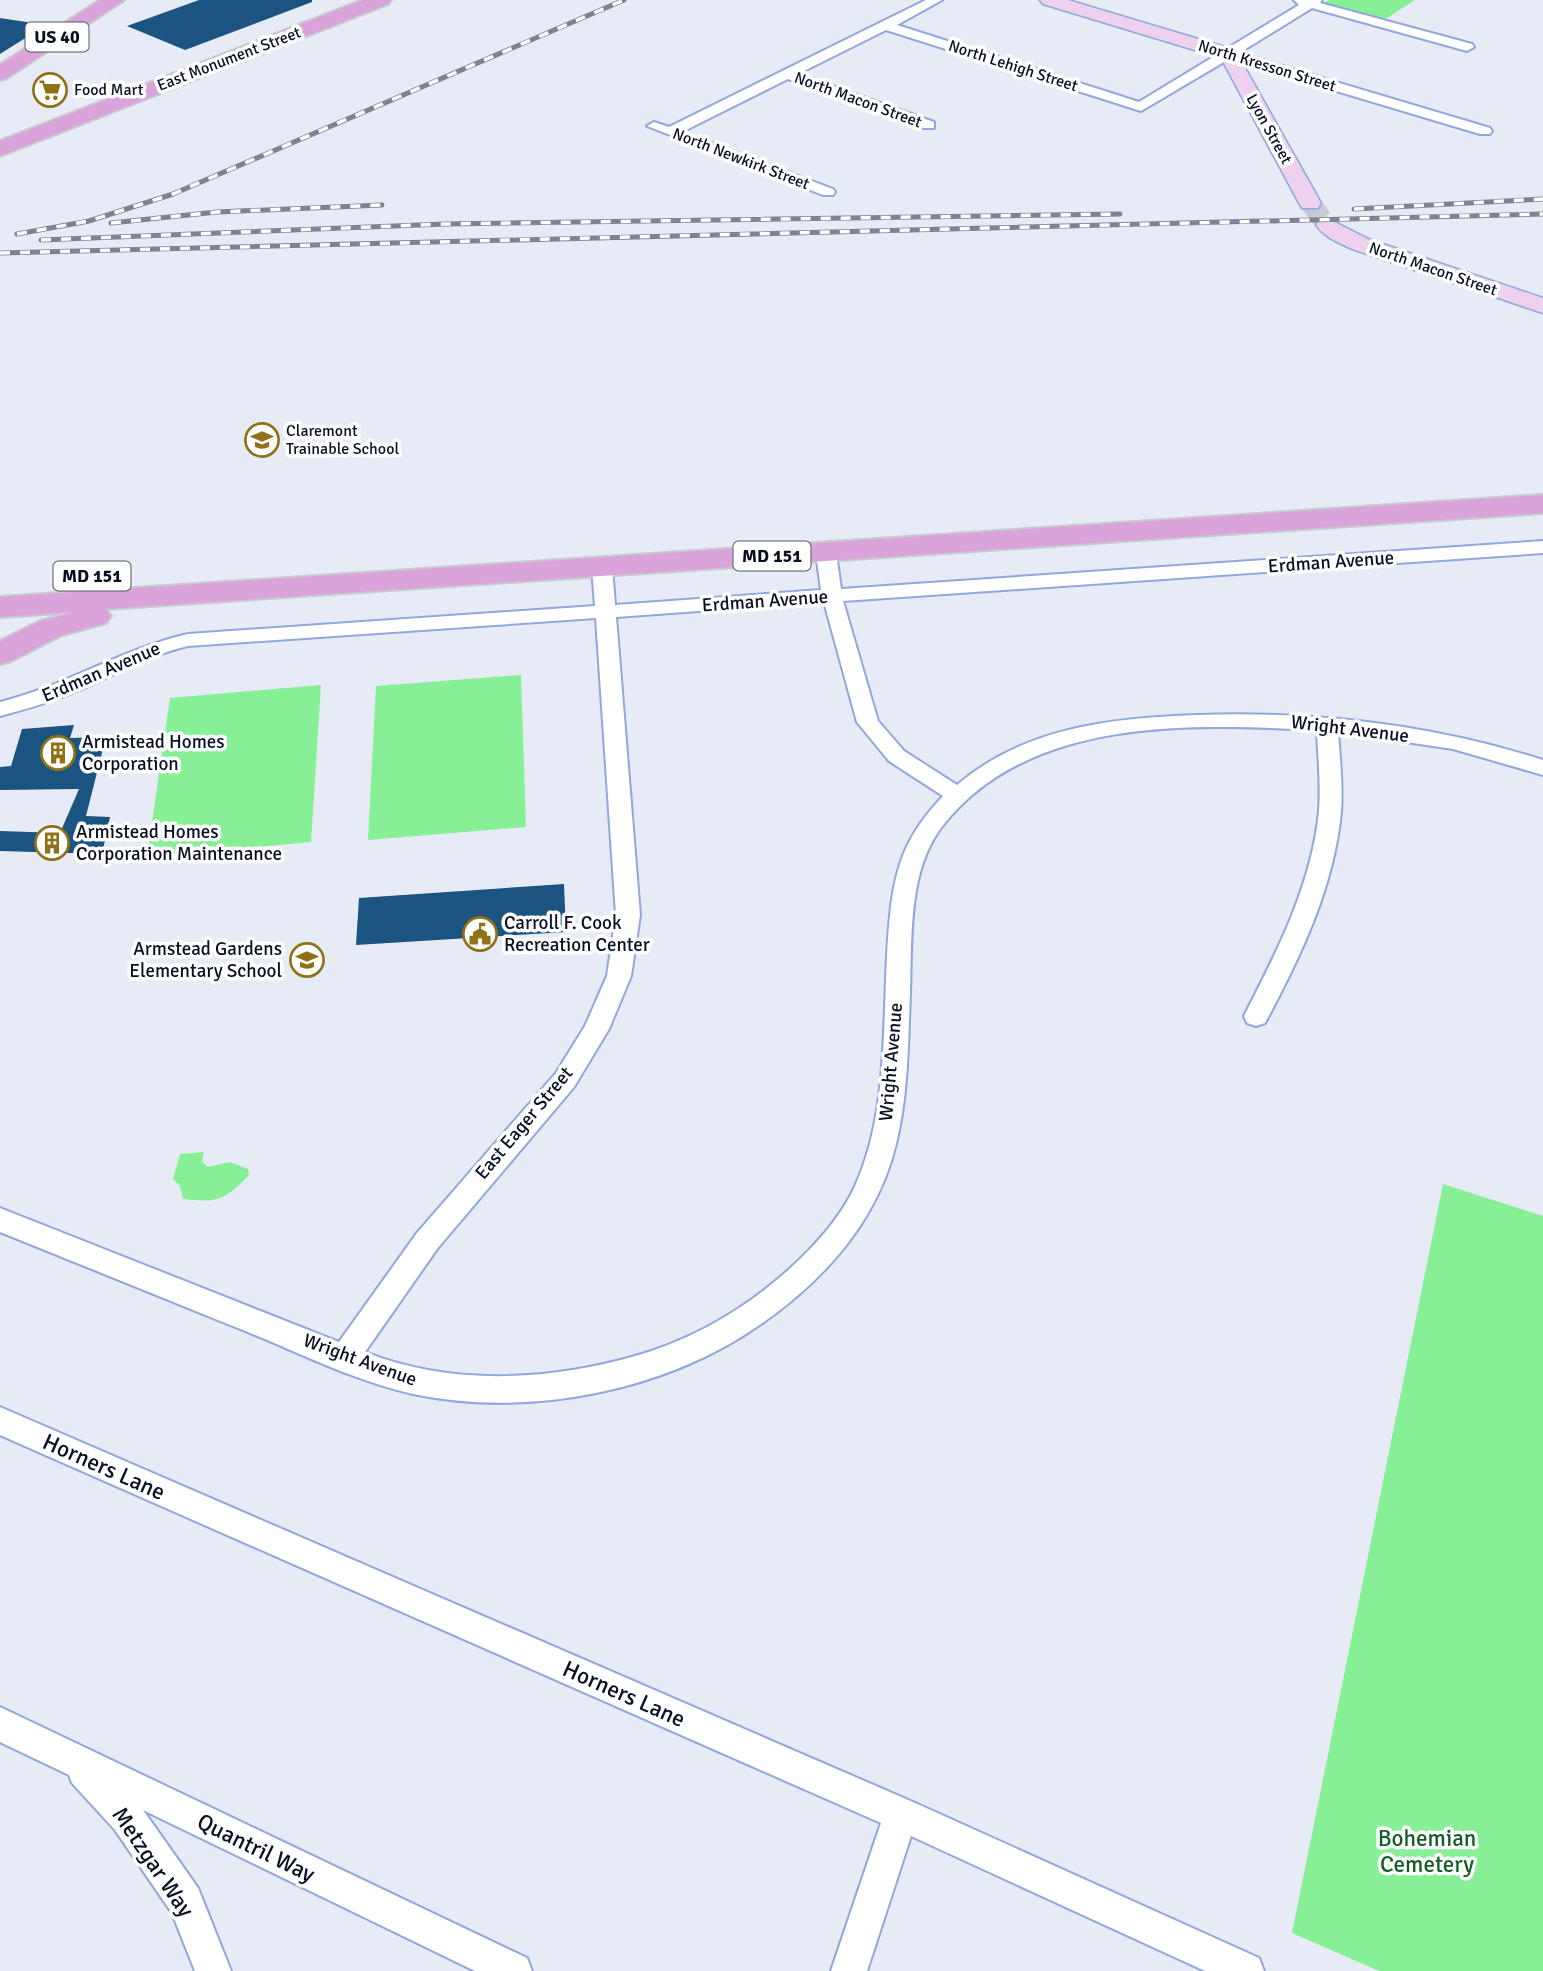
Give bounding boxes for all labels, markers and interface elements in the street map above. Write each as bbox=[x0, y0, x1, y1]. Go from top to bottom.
road number: US 40 bbox=[25, 22, 88, 52]
street label: East Monument Street bbox=[154, 22, 304, 96]
street label: North Lehigh Street bbox=[946, 36, 1080, 96]
street label: North Kresson Street bbox=[1196, 36, 1339, 97]
street label: North Macon Street bbox=[792, 68, 925, 132]
supermarket icon: Food Mart bbox=[31, 71, 69, 109]
place label: Food Mart bbox=[74, 80, 144, 100]
street label: Lyon Street bbox=[1242, 90, 1297, 168]
street label: North Newkirk Street bbox=[670, 124, 813, 194]
street label: North Macon Street bbox=[1366, 238, 1500, 300]
school or university icon: Claremont Trainable School bbox=[243, 421, 281, 459]
place label: Claremont Trainable School bbox=[286, 421, 399, 459]
road number: MD 151 bbox=[734, 542, 810, 570]
street label: Erdman Avenue bbox=[1267, 546, 1395, 578]
road number: MD 151 bbox=[54, 562, 130, 590]
street label: Erdman Avenue bbox=[701, 585, 829, 617]
street label: Erdman Avenue bbox=[38, 636, 164, 708]
street label: Wright Avenue bbox=[1290, 710, 1410, 748]
place label: Armistead Homes Corporation bbox=[82, 730, 225, 776]
building icon: Armistead Homes Corporation bbox=[39, 734, 77, 772]
place label: Armistead Homes Corporation Maintenance bbox=[76, 820, 282, 866]
building icon: Armistead Homes Corporation Maintenance bbox=[33, 824, 71, 862]
place label: Carroll F. Cook Recreation Center bbox=[504, 911, 650, 957]
public building icon: Carroll F. Cook Recreation Center bbox=[461, 915, 499, 953]
place label: Armstead Gardens Elementary School bbox=[129, 937, 282, 983]
school or university icon: Armstead Gardens Elementary School bbox=[288, 941, 326, 979]
street label: Wright Avenue bbox=[874, 1002, 908, 1122]
street label: East Eager Street bbox=[470, 1061, 578, 1184]
street label: Wright Avenue bbox=[300, 1328, 420, 1392]
street label: Horners Lane bbox=[38, 1427, 170, 1507]
street label: Horners Lane bbox=[558, 1654, 690, 1734]
street label: Metzgar Way bbox=[106, 1801, 201, 1923]
street label: Quantril Way bbox=[192, 1807, 320, 1889]
park label: Bohemian Cemetery bbox=[1378, 1824, 1476, 1879]

